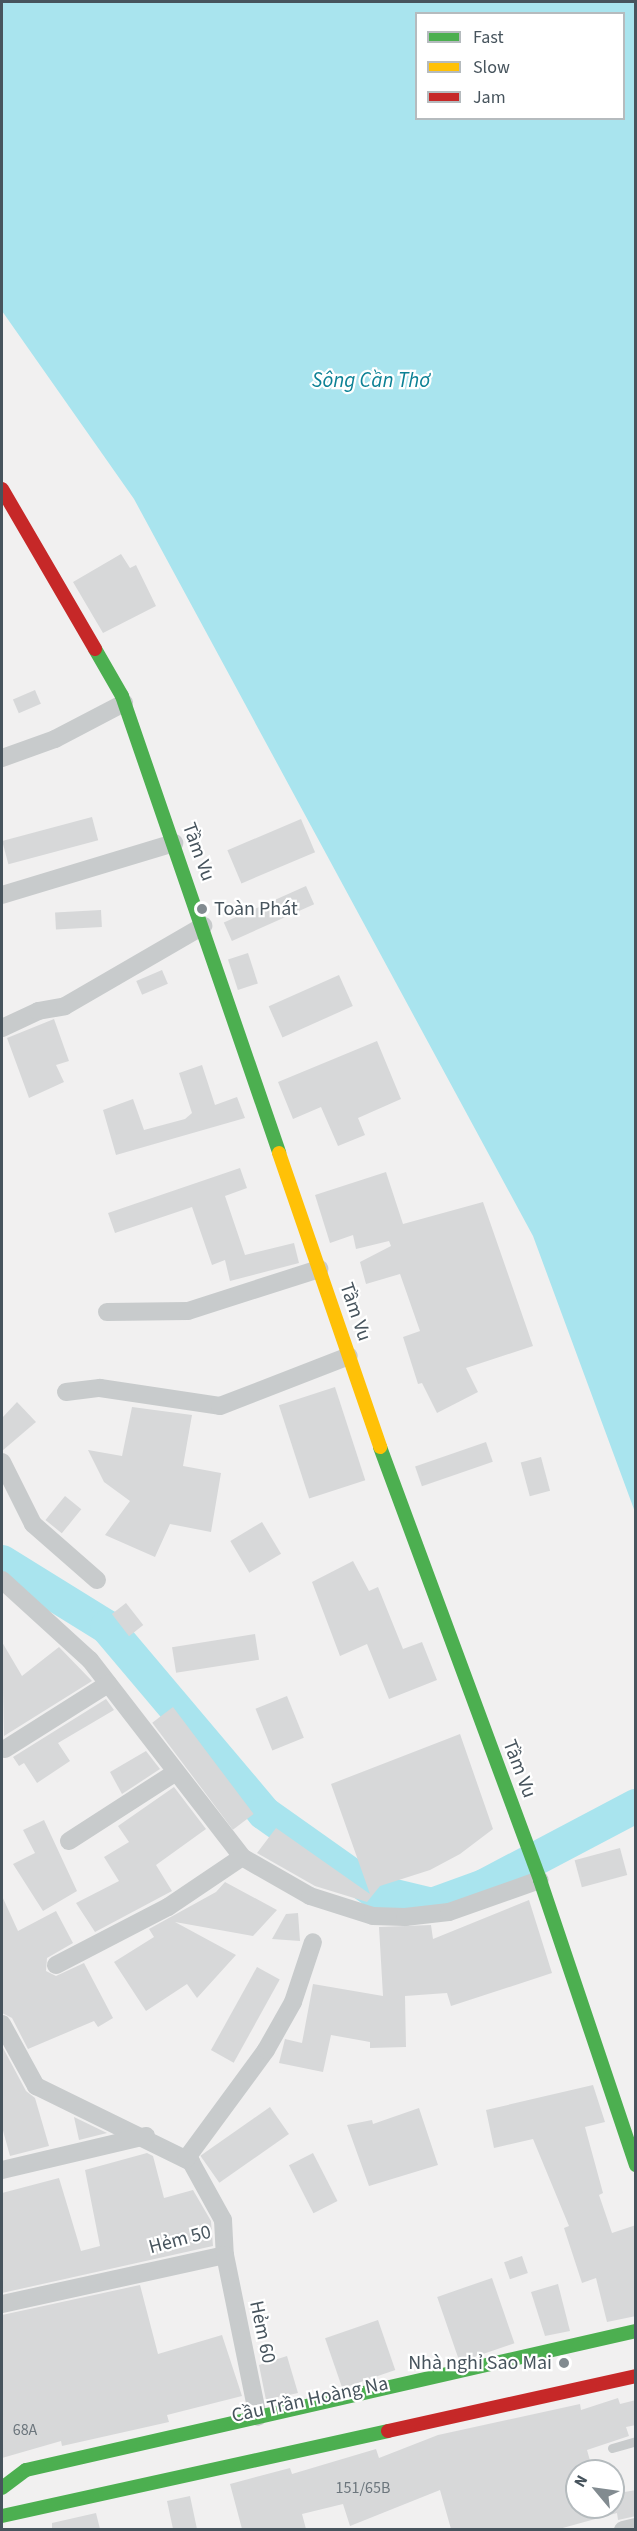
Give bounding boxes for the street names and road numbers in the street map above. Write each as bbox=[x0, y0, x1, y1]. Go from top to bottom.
street label: Tầm Vu bbox=[176, 819, 220, 885]
street label: Tầm Vu bbox=[334, 1279, 376, 1345]
street label: Tầm Vu bbox=[497, 1736, 541, 1802]
street label: Hẻm 50 bbox=[146, 2220, 214, 2260]
street label: Hẻm 60 bbox=[244, 2298, 280, 2366]
street label: Cầu Trần Hoàng Na bbox=[230, 2372, 390, 2428]

